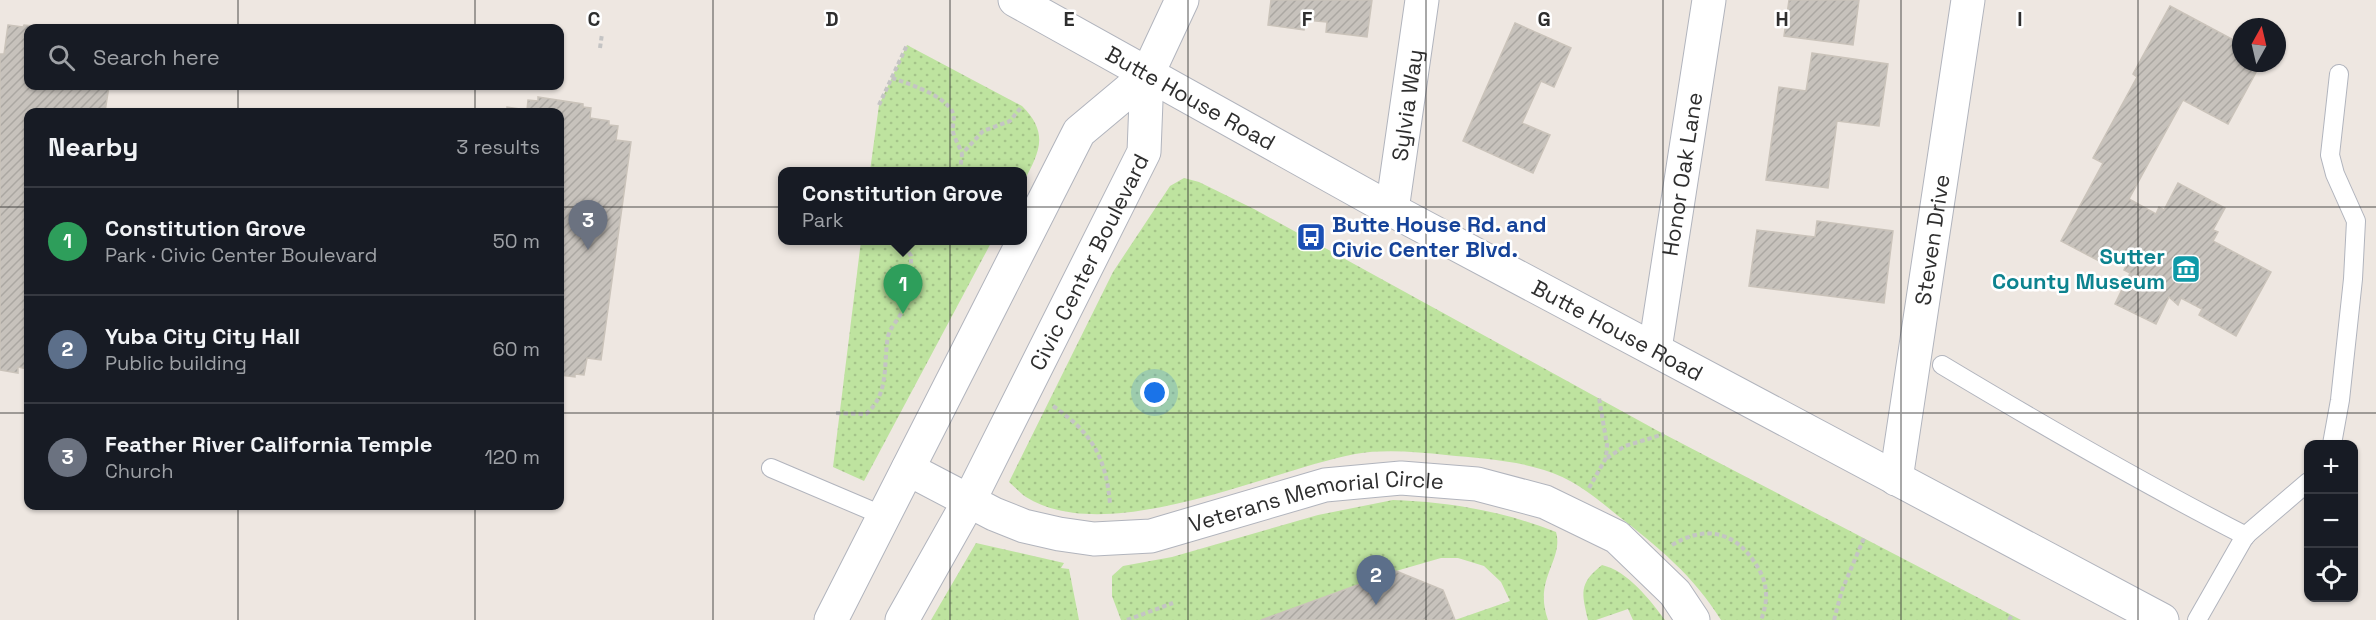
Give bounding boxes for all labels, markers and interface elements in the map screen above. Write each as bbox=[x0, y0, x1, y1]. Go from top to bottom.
text: C bbox=[588, 6, 601, 32]
text: D bbox=[825, 6, 839, 32]
text: E bbox=[1063, 6, 1075, 32]
text: F bbox=[1302, 6, 1313, 32]
text: G bbox=[1537, 6, 1551, 32]
text: H bbox=[1775, 6, 1789, 32]
text: I bbox=[2017, 6, 2023, 32]
north arrow bbox=[2232, 18, 2286, 72]
search box bbox=[24, 24, 564, 90]
street label: Butte House Road bbox=[1101, 39, 1280, 156]
icon: search bbox=[45, 41, 78, 74]
text: Search here bbox=[93, 43, 220, 71]
street label: Sylvia Way bbox=[1385, 47, 1429, 163]
street label: Honor Oak Lane bbox=[1656, 90, 1709, 258]
text: Nearby bbox=[48, 130, 138, 164]
text: 3 results bbox=[456, 134, 540, 160]
street label: Civic Center Boulevard bbox=[1023, 149, 1155, 375]
popup bbox=[778, 167, 1027, 245]
street label: Steven Drive bbox=[1908, 172, 1956, 307]
text: Constitution Grove bbox=[802, 179, 1003, 207]
pin: 3 bbox=[568, 200, 608, 250]
text: Park bbox=[802, 207, 844, 233]
place label: Butte House Rd. and Civic Center Blvd. bbox=[1332, 210, 1547, 263]
text: Constitution Grove bbox=[105, 214, 306, 242]
bus stop icon: Butte House Rd. and Civic Center Blvd. bbox=[1295, 221, 1327, 253]
text: 1 bbox=[63, 228, 72, 254]
text: 50 m bbox=[493, 228, 540, 254]
text: Park · Civic Center Boulevard bbox=[105, 242, 377, 268]
place label: Sutter County Museum bbox=[1992, 242, 2165, 295]
museum icon: Sutter County Museum bbox=[2170, 253, 2202, 285]
pin: 1 bbox=[884, 264, 922, 314]
street label: Butte House Road bbox=[1527, 273, 1708, 387]
text: Yuba City City Hall bbox=[105, 322, 300, 350]
text: 2 bbox=[62, 336, 73, 362]
text: 60 m bbox=[493, 336, 540, 362]
text: Public building bbox=[105, 350, 247, 376]
your location bbox=[1140, 378, 1169, 407]
text: Feather River California Temple bbox=[105, 430, 432, 458]
map controls bbox=[2304, 440, 2358, 602]
button: + bbox=[2304, 440, 2358, 494]
text: 3 bbox=[61, 444, 74, 470]
text: 120 m bbox=[484, 444, 540, 470]
text: Church bbox=[105, 458, 174, 484]
street label: Veterans Memorial Circle bbox=[1185, 464, 1445, 538]
button: − bbox=[2304, 494, 2358, 548]
button: locate bbox=[2304, 548, 2358, 602]
pin: 2 bbox=[1356, 556, 1396, 605]

